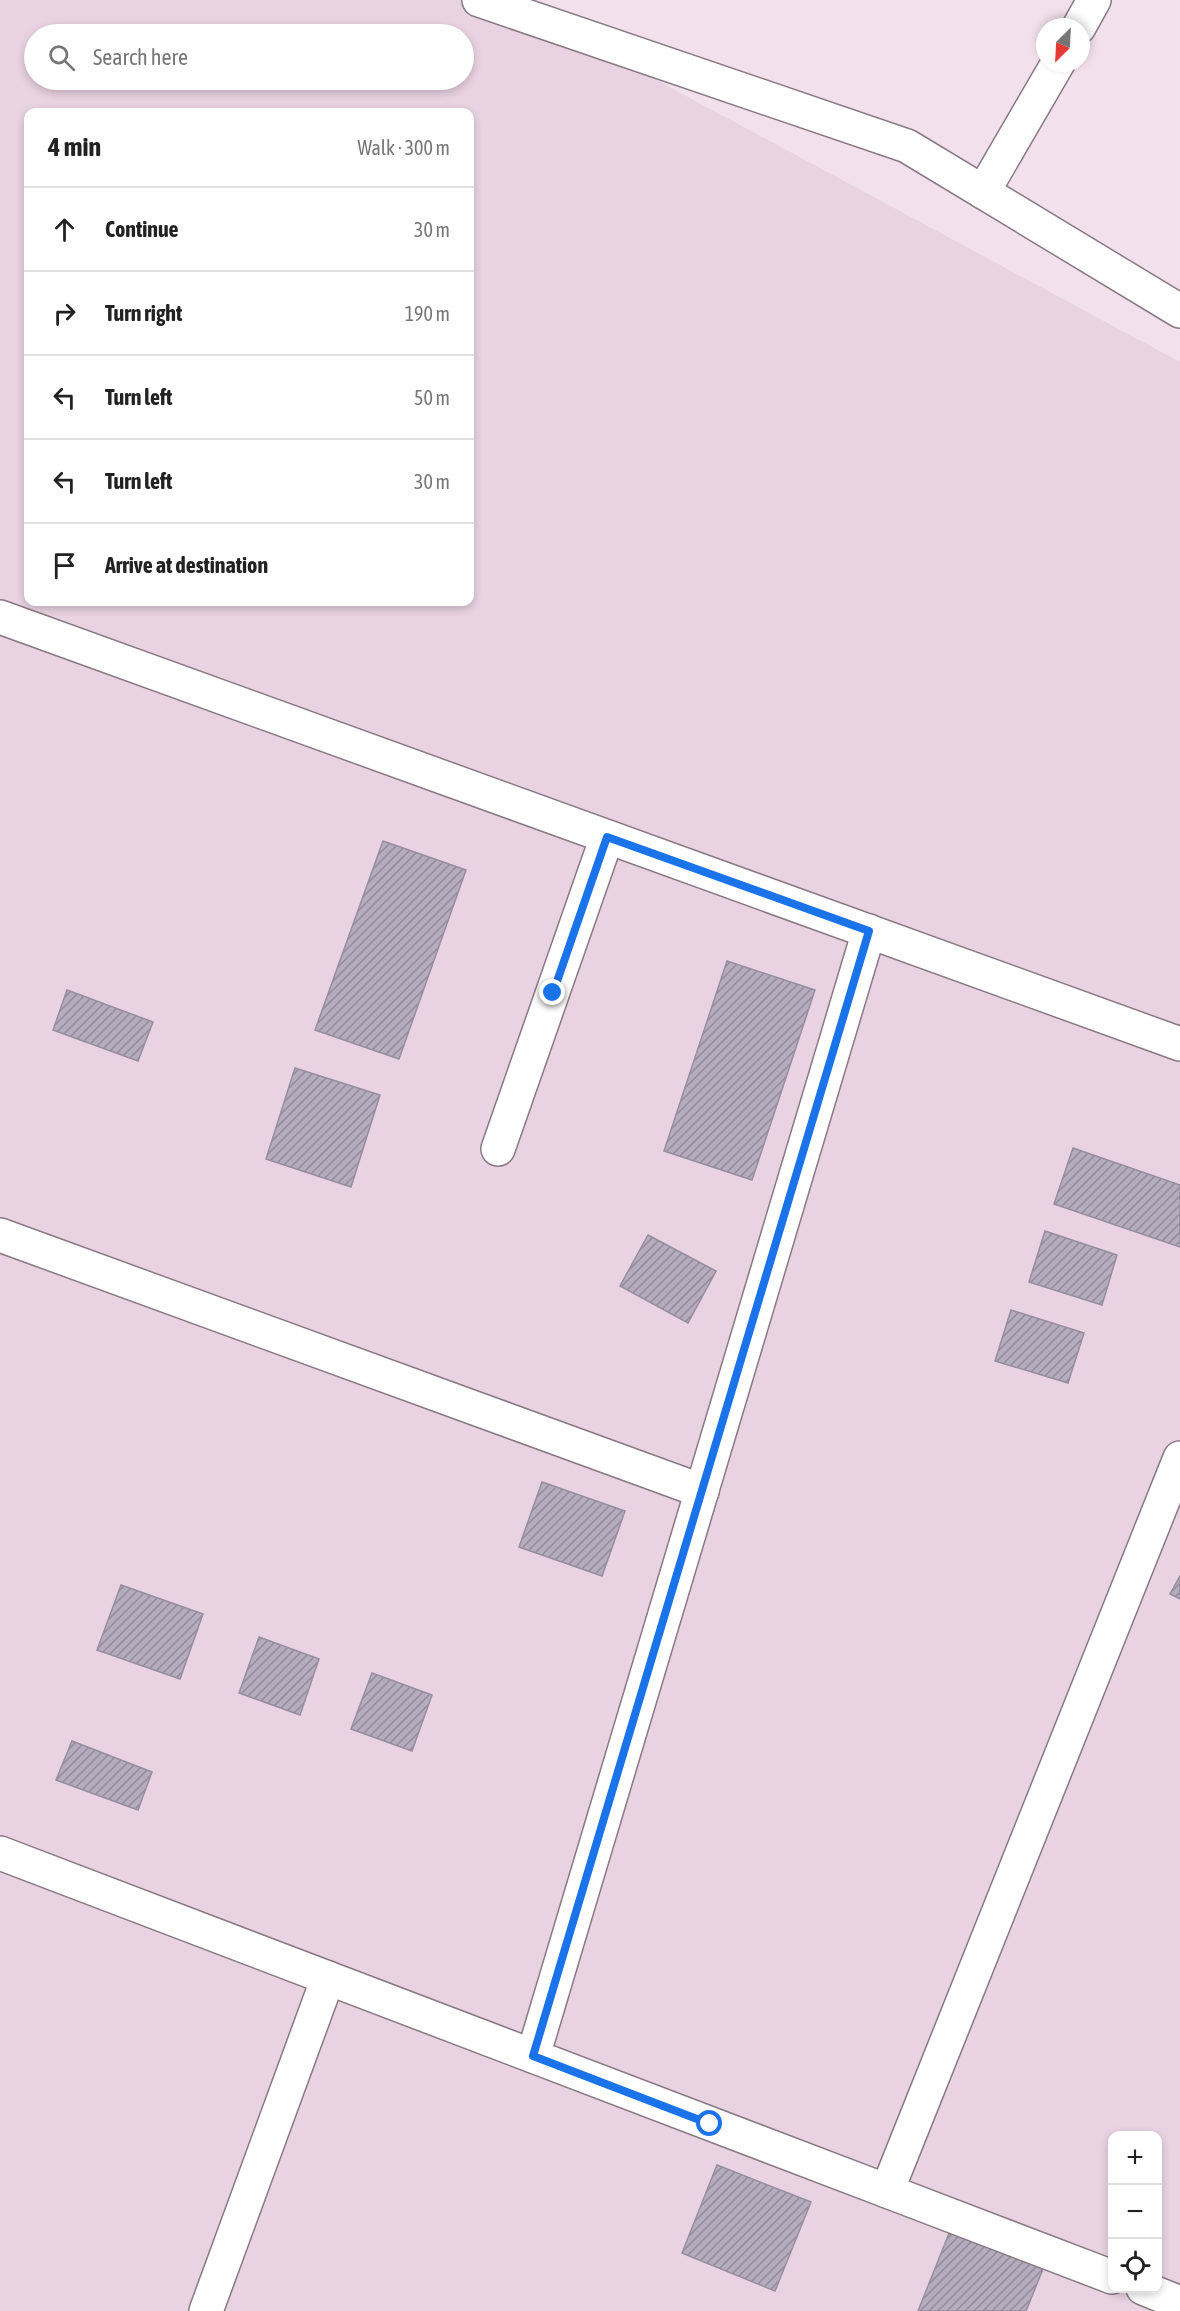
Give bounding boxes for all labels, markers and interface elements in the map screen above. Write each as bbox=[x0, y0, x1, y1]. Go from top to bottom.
north arrow bbox=[1036, 18, 1090, 72]
search box bbox=[24, 24, 474, 90]
icon: search bbox=[45, 41, 78, 74]
text: Search here bbox=[93, 44, 188, 70]
text: 4 min bbox=[48, 132, 101, 162]
text: Walk · 300 m bbox=[358, 136, 450, 159]
icon: ahead bbox=[48, 213, 81, 246]
text: Continue bbox=[105, 216, 179, 242]
text: 30 m bbox=[414, 218, 450, 241]
icon: right bbox=[48, 297, 81, 330]
text: Turn right bbox=[105, 300, 182, 326]
text: 190 m bbox=[405, 302, 450, 325]
icon: left bbox=[48, 381, 81, 414]
text: Turn left bbox=[105, 384, 172, 410]
text: 50 m bbox=[414, 386, 450, 409]
icon: left bbox=[48, 465, 81, 498]
text: Turn left bbox=[105, 468, 172, 494]
text: 30 m bbox=[414, 470, 450, 493]
icon: arrive bbox=[48, 549, 81, 582]
text: Arrive at destination bbox=[105, 552, 268, 578]
route end bbox=[539, 979, 565, 1005]
route start bbox=[696, 2110, 722, 2136]
map controls bbox=[1108, 2131, 1162, 2293]
button: + bbox=[1108, 2131, 1162, 2185]
button: − bbox=[1108, 2185, 1162, 2239]
button: locate bbox=[1108, 2239, 1162, 2293]

